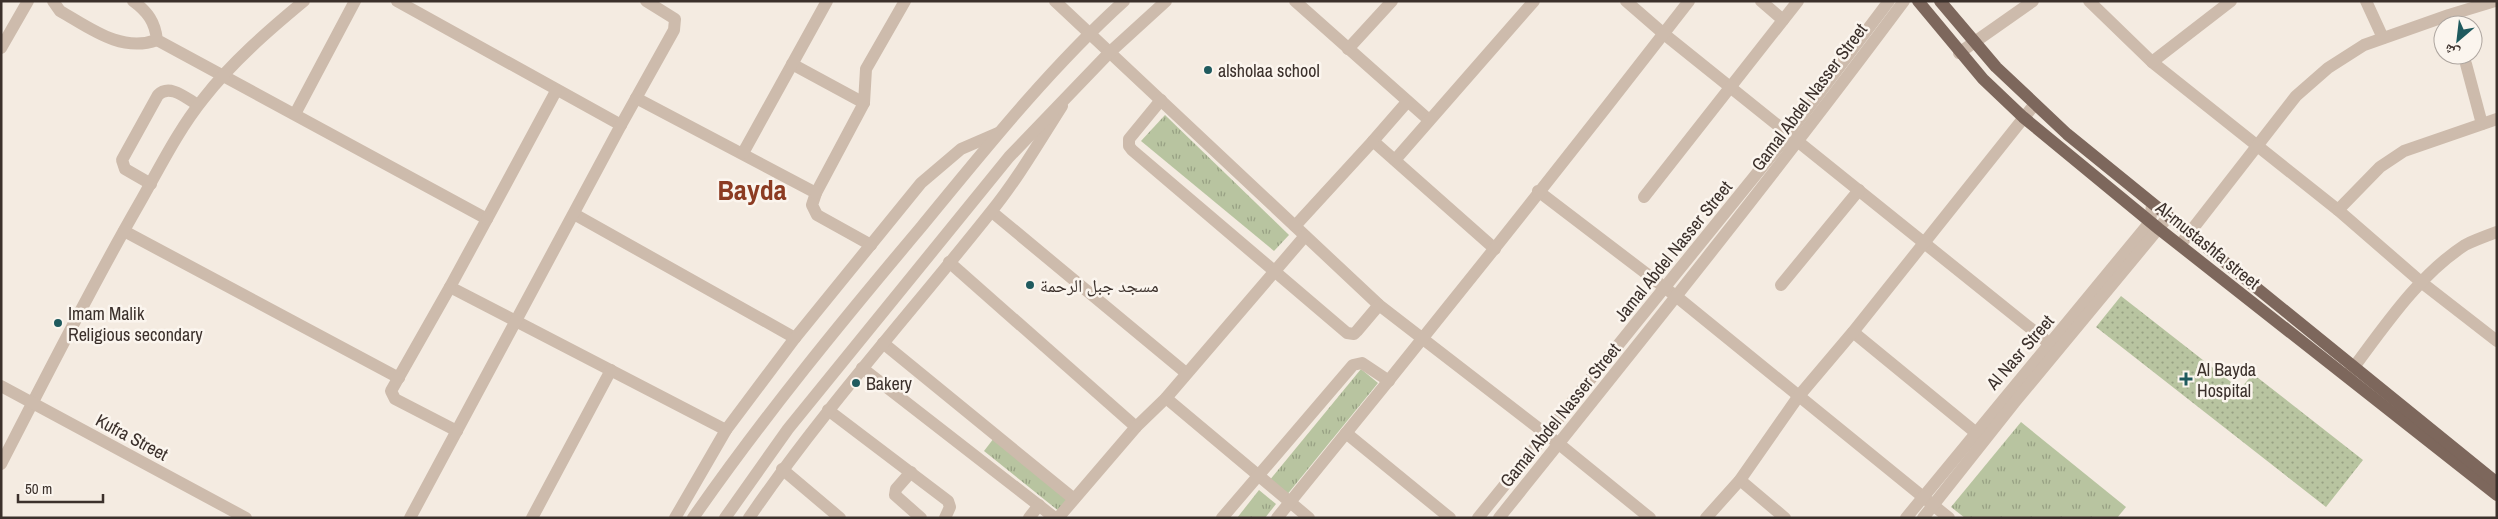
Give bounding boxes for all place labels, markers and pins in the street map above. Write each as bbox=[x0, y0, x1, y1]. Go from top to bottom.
place label: alsholaa school bbox=[1218, 58, 1320, 83]
marker: alsholaa school bbox=[1202, 64, 1214, 76]
place label: مسجد جبل الرحمة bbox=[1040, 273, 1159, 298]
marker: مسجد جبل الرحمة bbox=[1024, 279, 1036, 291]
place label: Imam Malik Religious secondary bbox=[68, 301, 203, 347]
marker: Imam Malik Religious secondary bbox=[52, 317, 64, 329]
place label: Al Bayda Hospital bbox=[2196, 357, 2256, 403]
place label: Bakery bbox=[866, 371, 913, 396]
marker: Al Bayda Hospital bbox=[2179, 372, 2193, 386]
marker: Bakery bbox=[850, 377, 862, 389]

